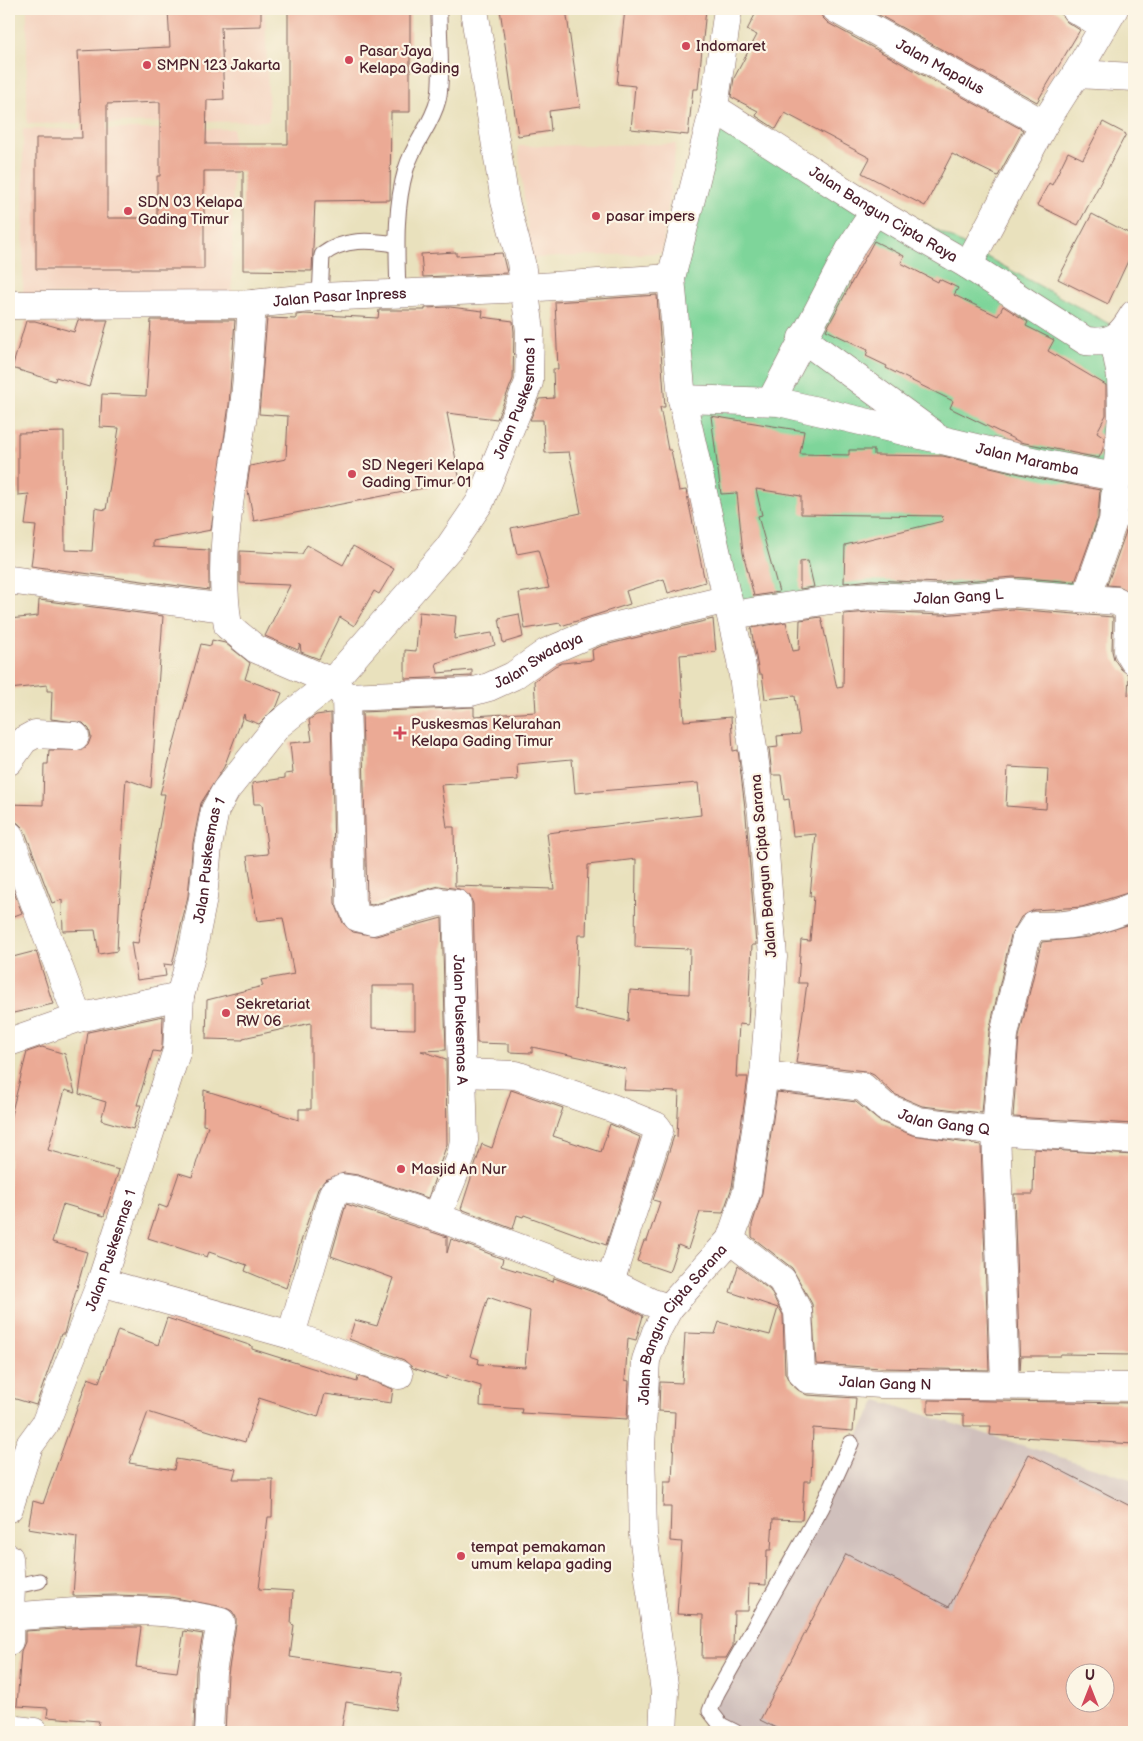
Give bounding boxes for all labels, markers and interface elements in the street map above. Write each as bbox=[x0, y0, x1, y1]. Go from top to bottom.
street label: Jalan Mapalus bbox=[893, 35, 988, 99]
place label: Indomaret bbox=[696, 37, 766, 56]
marker: Indomaret bbox=[680, 40, 692, 52]
place label: Pasar Jaya Kelapa Gading bbox=[359, 42, 459, 78]
marker: Pasar Jaya Kelapa Gading bbox=[343, 54, 355, 66]
place label: SMPN 123 Jakarta bbox=[157, 56, 280, 75]
marker: SMPN 123 Jakarta bbox=[141, 59, 153, 71]
street label: Jalan Bangun Cipta Raya bbox=[805, 162, 961, 267]
place label: SDN 03 Kelapa Gading Timur bbox=[138, 193, 243, 229]
marker: SDN 03 Kelapa Gading Timur bbox=[122, 205, 134, 217]
place label: pasar impers bbox=[606, 207, 695, 226]
marker: pasar impers bbox=[590, 210, 602, 222]
street label: Jalan Pasar Inpress bbox=[272, 284, 407, 311]
street label: Jalan Puskesmas 1 bbox=[489, 337, 539, 462]
street label: Jalan Maramba bbox=[974, 439, 1080, 480]
place label: SD Negeri Kelapa Gading Timur 01 bbox=[362, 456, 484, 492]
marker: SD Negeri Kelapa Gading Timur 01 bbox=[346, 468, 358, 480]
street label: Jalan Gang L bbox=[913, 584, 1004, 609]
street label: Jalan Swadaya bbox=[491, 628, 586, 693]
place label: Puskesmas Kelurahan Kelapa Gading Timur bbox=[411, 715, 561, 751]
marker: Puskesmas Kelurahan Kelapa Gading Timur bbox=[393, 726, 407, 740]
street label: Jalan Bangun Cipta Sarana bbox=[747, 773, 781, 959]
street label: Jalan Puskesmas 1 bbox=[189, 794, 229, 925]
street label: Jalan Puskesmas A bbox=[449, 954, 472, 1086]
place label: Sekretariat RW 06 bbox=[236, 995, 310, 1031]
marker: Sekretariat RW 06 bbox=[220, 1007, 232, 1019]
street label: Jalan Gang Q bbox=[895, 1104, 991, 1139]
place label: Masjid An Nur bbox=[411, 1160, 507, 1179]
marker: Masjid An Nur bbox=[395, 1163, 407, 1175]
street label: Jalan Puskesmas 1 bbox=[81, 1187, 140, 1314]
street label: Jalan Bangun Cipta Sarana bbox=[634, 1240, 731, 1405]
street label: Jalan Gang N bbox=[839, 1372, 932, 1394]
place label: tempat pemakaman umum kelapa gading bbox=[471, 1538, 612, 1574]
marker: tempat pemakaman umum kelapa gading bbox=[455, 1550, 467, 1562]
north arrow bbox=[1066, 1664, 1116, 1714]
text: U bbox=[1085, 1667, 1095, 1684]

